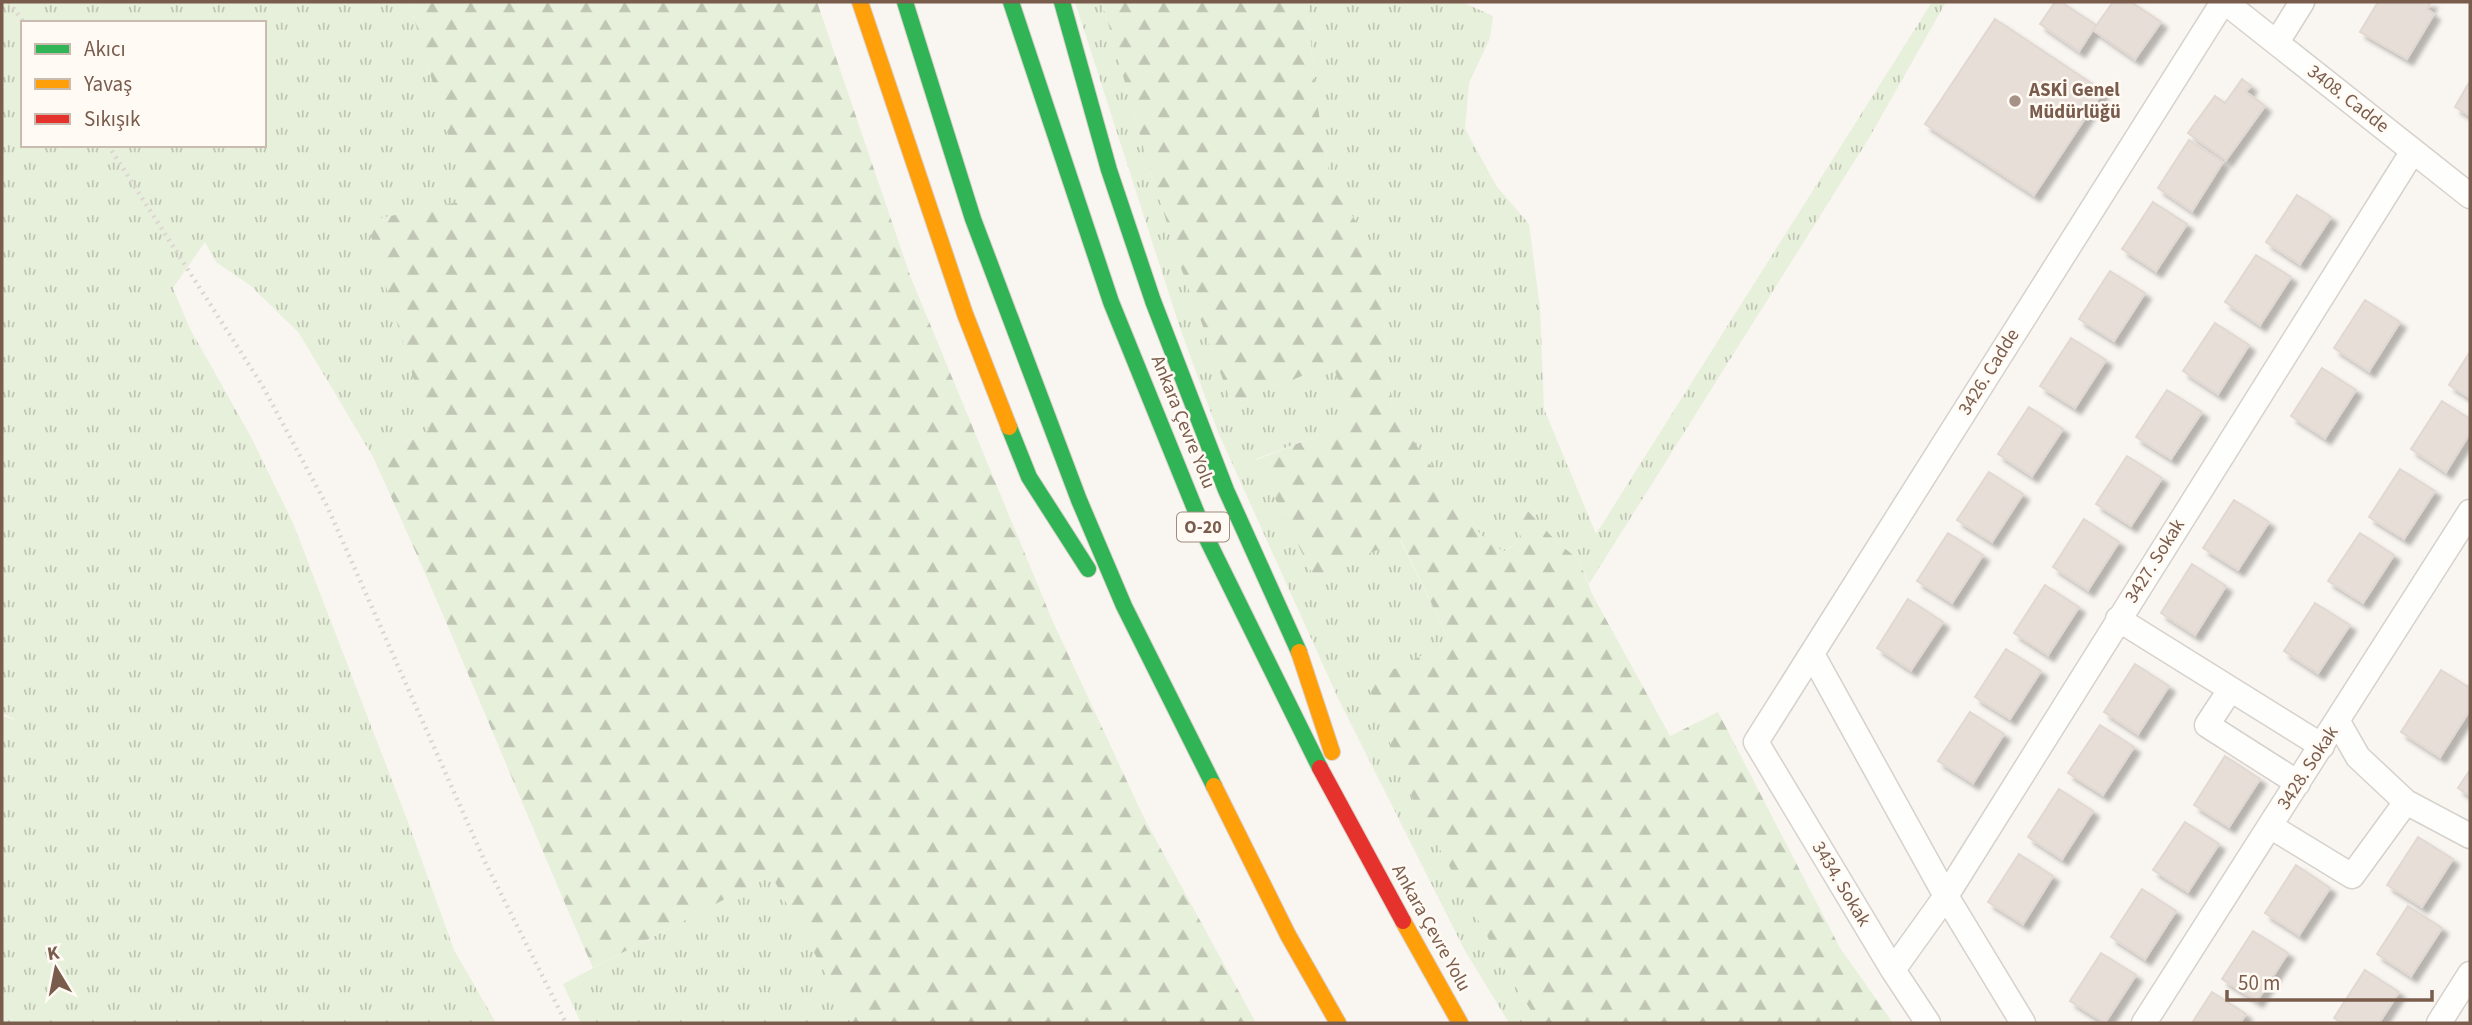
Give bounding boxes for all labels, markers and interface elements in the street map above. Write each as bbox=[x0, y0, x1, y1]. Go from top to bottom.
legend bbox=[21, 21, 266, 147]
text: Akıcı bbox=[84, 34, 126, 64]
street label: 3408. Cadde bbox=[2301, 58, 2395, 140]
text: Yavaş bbox=[83, 69, 132, 99]
place label: ASKİ Genel Müdürlüğü bbox=[2028, 77, 2121, 126]
marker: ASKİ Genel Müdürlüğü bbox=[2007, 93, 2023, 109]
text: Sıkışık bbox=[84, 104, 141, 134]
street label: 3426. Cadde bbox=[1952, 324, 2026, 420]
street label: Ankara Çevre Yolu bbox=[1144, 351, 1222, 493]
road number: O-20 bbox=[1177, 512, 1229, 542]
street label: 3427. Sokak bbox=[2118, 513, 2192, 608]
street label: 3428. Sokak bbox=[2271, 720, 2345, 815]
street label: 3434. Sokak bbox=[1805, 836, 1877, 932]
street label: Ankara Çevre Yolu bbox=[1385, 860, 1477, 996]
north arrow bbox=[21, 934, 91, 1004]
text: K bbox=[45, 939, 62, 968]
scale bar bbox=[2227, 958, 2432, 1002]
text: 50 m bbox=[2238, 968, 2280, 998]

